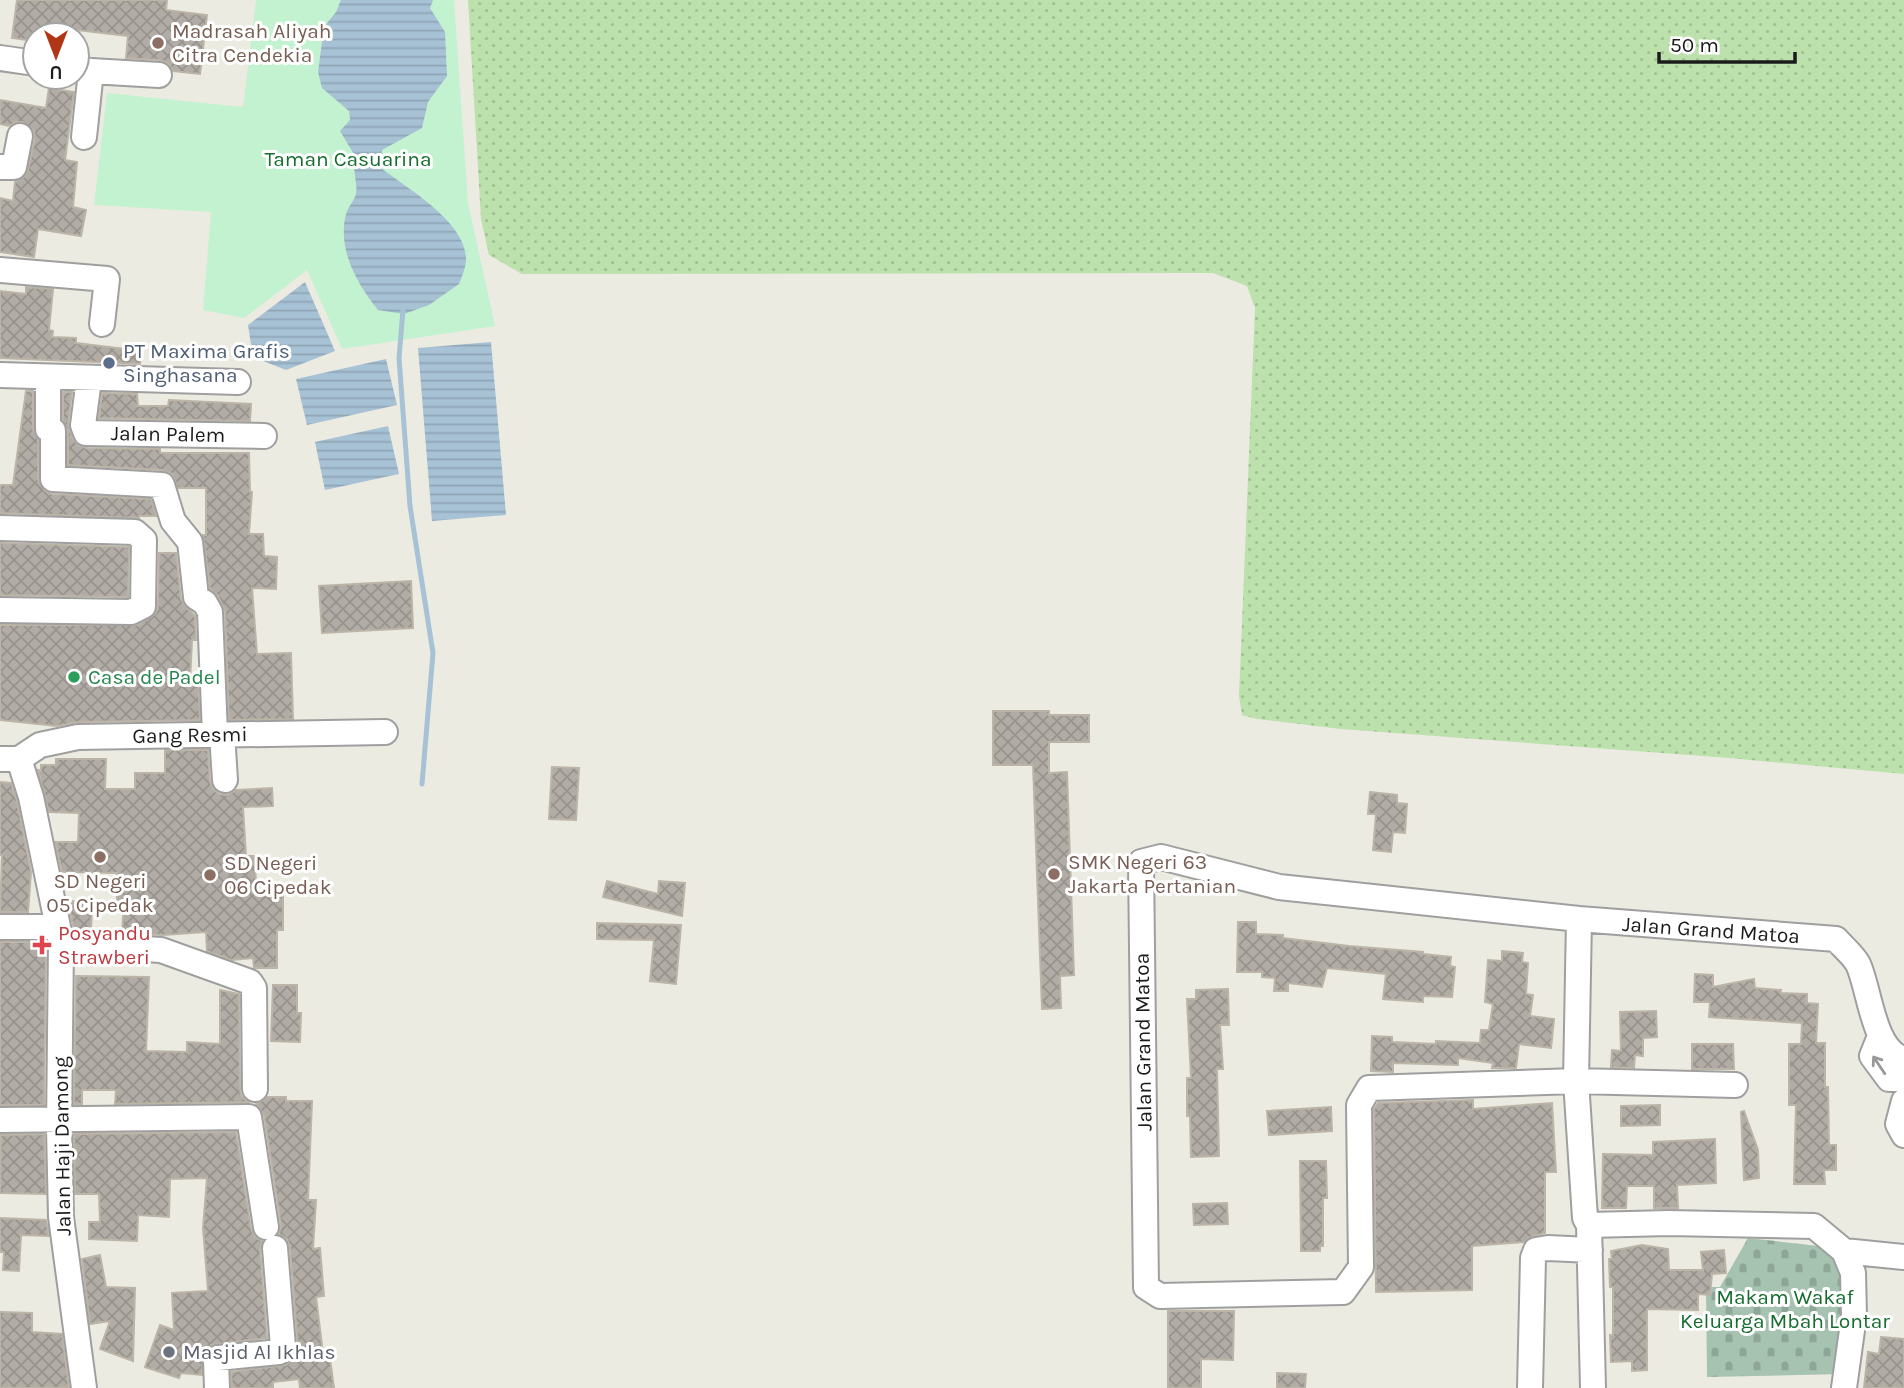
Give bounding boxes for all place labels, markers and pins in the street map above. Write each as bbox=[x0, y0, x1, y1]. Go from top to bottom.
place label: Madrasah Aliyah Citra Cendekia bbox=[172, 19, 331, 67]
marker: Madrasah Aliyah Citra Cendekia bbox=[150, 35, 166, 51]
place label: PT Maxima Grafis Singhasana bbox=[123, 339, 290, 387]
marker: PT Maxima Grafis Singhasana bbox=[101, 355, 117, 371]
place label: Casa de Padel bbox=[88, 665, 221, 689]
marker: Casa de Padel bbox=[66, 669, 82, 685]
marker: SD Negeri 05 Cipedak bbox=[92, 849, 108, 865]
place label: SMK Negeri 63 Jakarta Pertanian bbox=[1068, 850, 1236, 898]
place label: SD Negeri 06 Cipedak bbox=[224, 851, 332, 899]
marker: SMK Negeri 63 Jakarta Pertanian bbox=[1046, 866, 1062, 882]
marker: SD Negeri 06 Cipedak bbox=[202, 867, 218, 883]
place label: SD Negeri 05 Cipedak bbox=[46, 869, 154, 917]
place label: Posyandu Strawberi bbox=[58, 921, 151, 969]
marker: Posyandu Strawberi bbox=[32, 935, 52, 955]
place label: Masjid Al Ikhlas bbox=[183, 1340, 335, 1364]
marker: Masjid Al Ikhlas bbox=[161, 1344, 177, 1360]

